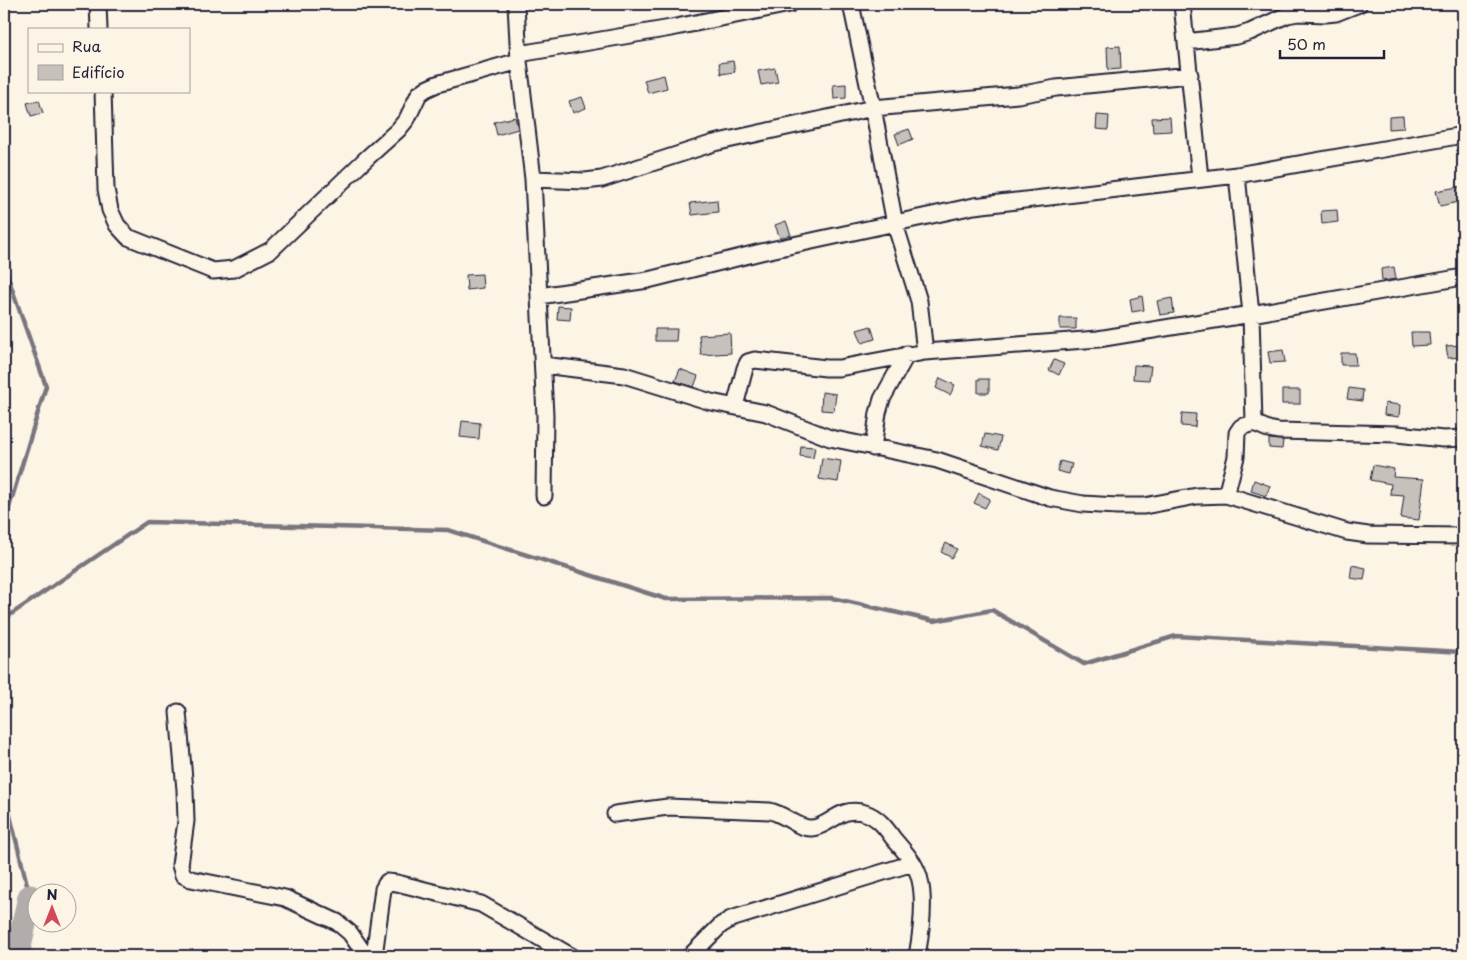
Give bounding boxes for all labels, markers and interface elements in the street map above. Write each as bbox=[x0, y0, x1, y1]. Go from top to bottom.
legend bbox=[28, 28, 190, 92]
scale bar bbox=[1280, 28, 1383, 60]
text: 50 m bbox=[1287, 32, 1326, 55]
text: Rua bbox=[72, 34, 101, 57]
text: Edifício bbox=[72, 60, 125, 83]
north arrow bbox=[28, 882, 78, 932]
text: N bbox=[46, 884, 58, 905]

